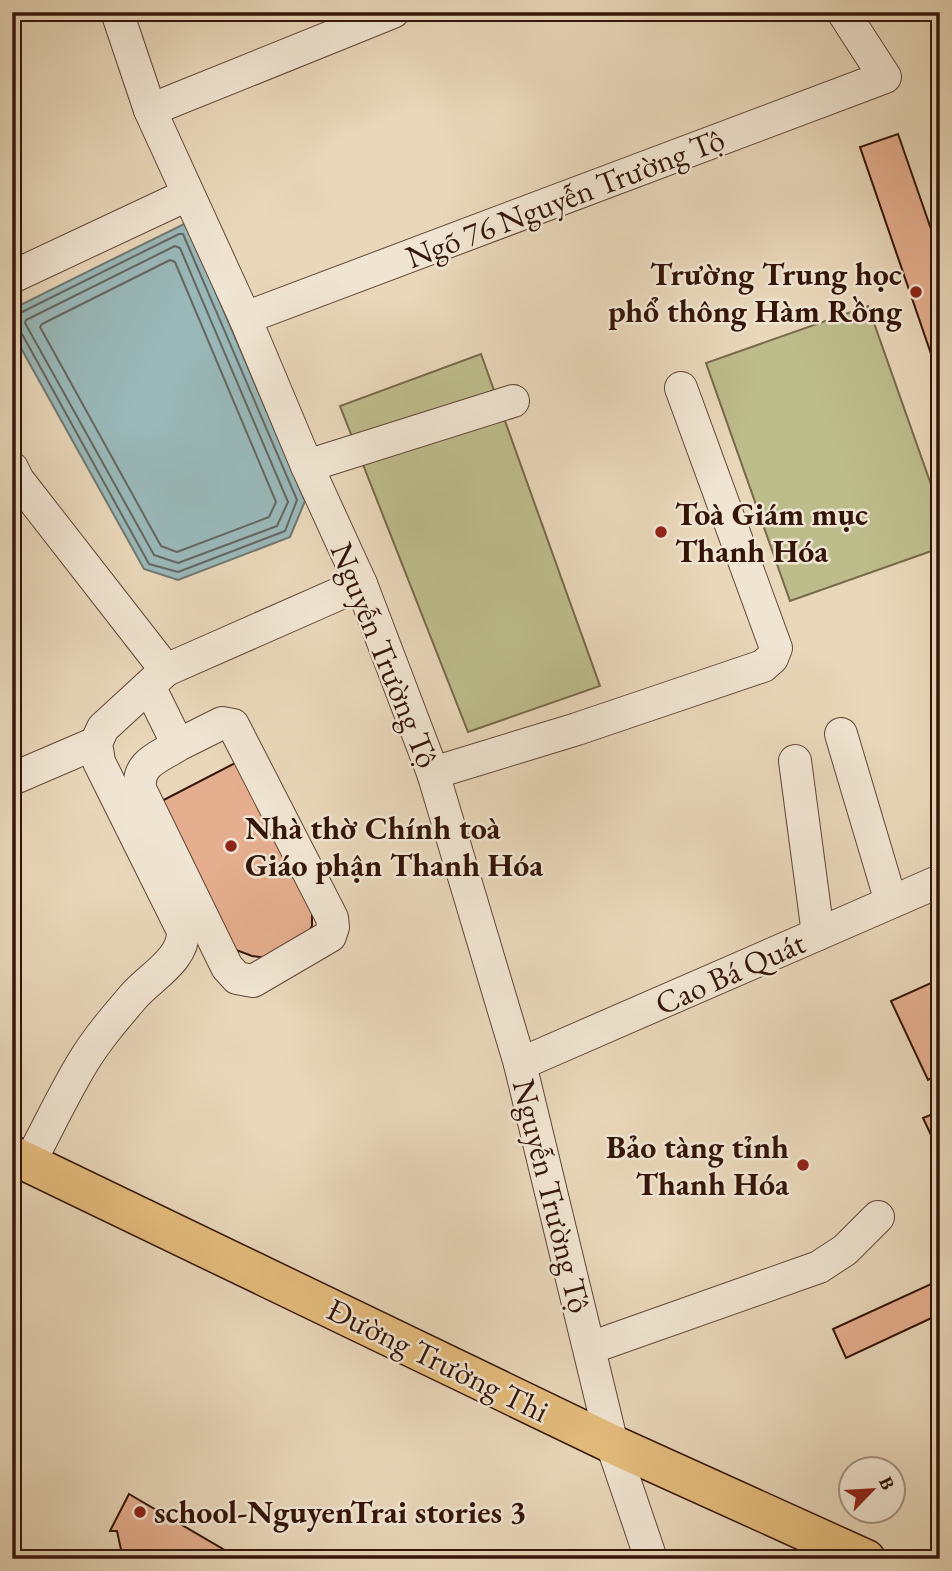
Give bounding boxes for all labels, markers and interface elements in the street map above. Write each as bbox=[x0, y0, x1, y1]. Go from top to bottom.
street label: Ngõ 76 Nguyễn Trường Tộ bbox=[400, 118, 730, 278]
place label: Trường Trung học phổ thông Hàm Rồng bbox=[608, 253, 903, 332]
marker: Trường Trung học phổ thông Hàm Rồng bbox=[908, 284, 924, 300]
place label: Toà Giám mục Thanh Hóa bbox=[675, 493, 868, 572]
marker: Toà Giám mục Thanh Hóa bbox=[653, 524, 669, 540]
street label: Nguyễn Trường Tộ bbox=[321, 536, 449, 774]
place label: Nhà thờ Chính toà Giáo phận Thanh Hóa bbox=[245, 807, 544, 886]
marker: Nhà thờ Chính toà Giáo phận Thanh Hóa bbox=[223, 838, 239, 854]
street label: Cao Bá Quát bbox=[648, 921, 812, 1025]
street label: Nguyễn Trường Tộ bbox=[503, 1075, 601, 1317]
place label: Bảo tàng tỉnh Thanh Hóa bbox=[606, 1126, 790, 1205]
marker: Bảo tàng tỉnh Thanh Hóa bbox=[795, 1157, 811, 1173]
street label: Đường Trường Thi bbox=[320, 1288, 556, 1432]
north arrow bbox=[836, 1456, 906, 1526]
text: B bbox=[873, 1472, 901, 1494]
place label: school-NguyenTrai stories 3 bbox=[154, 1491, 527, 1533]
marker: school-NguyenTrai stories 3 bbox=[132, 1504, 148, 1520]

